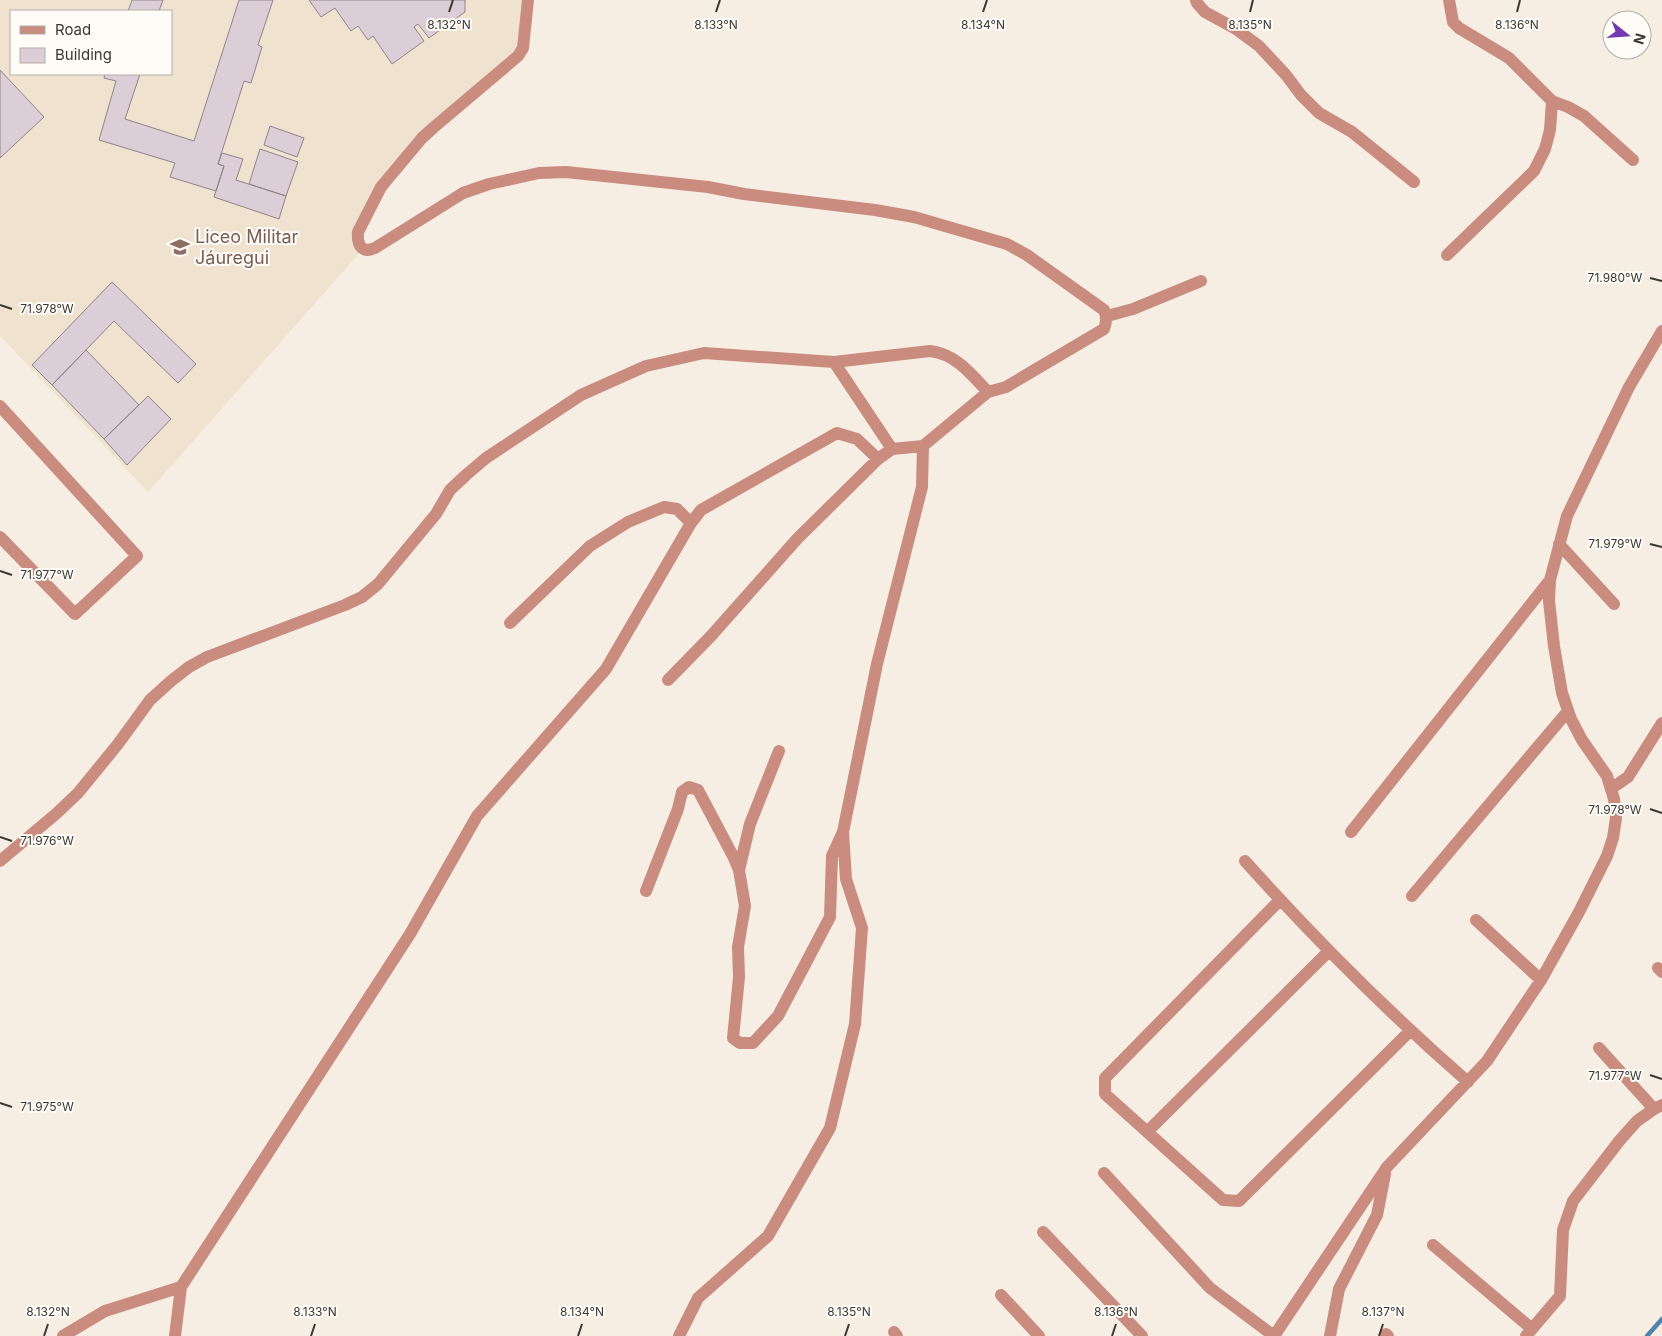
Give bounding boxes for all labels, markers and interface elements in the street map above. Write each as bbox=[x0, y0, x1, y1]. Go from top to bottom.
legend bbox=[10, 10, 172, 75]
north arrow bbox=[1602, 10, 1652, 60]
text: 8.132°N bbox=[427, 17, 471, 32]
text: 8.133°N bbox=[694, 17, 738, 32]
text: 8.134°N bbox=[961, 17, 1005, 32]
text: 8.135°N bbox=[1228, 17, 1272, 32]
text: 8.136°N bbox=[1495, 17, 1539, 32]
text: Road bbox=[55, 20, 91, 39]
text: N bbox=[1630, 31, 1650, 47]
text: Building bbox=[55, 45, 112, 64]
place label: Liceo Militar Jáuregui bbox=[195, 226, 299, 268]
school or university icon: Liceo Militar Jáuregui bbox=[169, 236, 191, 258]
text: 71.980°W bbox=[1588, 270, 1643, 285]
text: 71.978°W bbox=[20, 301, 74, 316]
text: 71.979°W bbox=[1588, 536, 1642, 551]
text: 71.977°W bbox=[20, 567, 74, 582]
text: 71.978°W bbox=[1588, 802, 1642, 817]
text: 71.976°W bbox=[20, 833, 74, 848]
text: 71.977°W bbox=[1588, 1068, 1642, 1083]
text: 71.975°W bbox=[20, 1099, 74, 1114]
text: 8.132°N bbox=[26, 1304, 70, 1319]
text: 8.133°N bbox=[293, 1304, 337, 1319]
text: 8.134°N bbox=[560, 1304, 604, 1319]
text: 8.135°N bbox=[827, 1304, 871, 1319]
text: 8.136°N bbox=[1094, 1304, 1138, 1319]
text: 8.137°N bbox=[1361, 1304, 1405, 1319]

